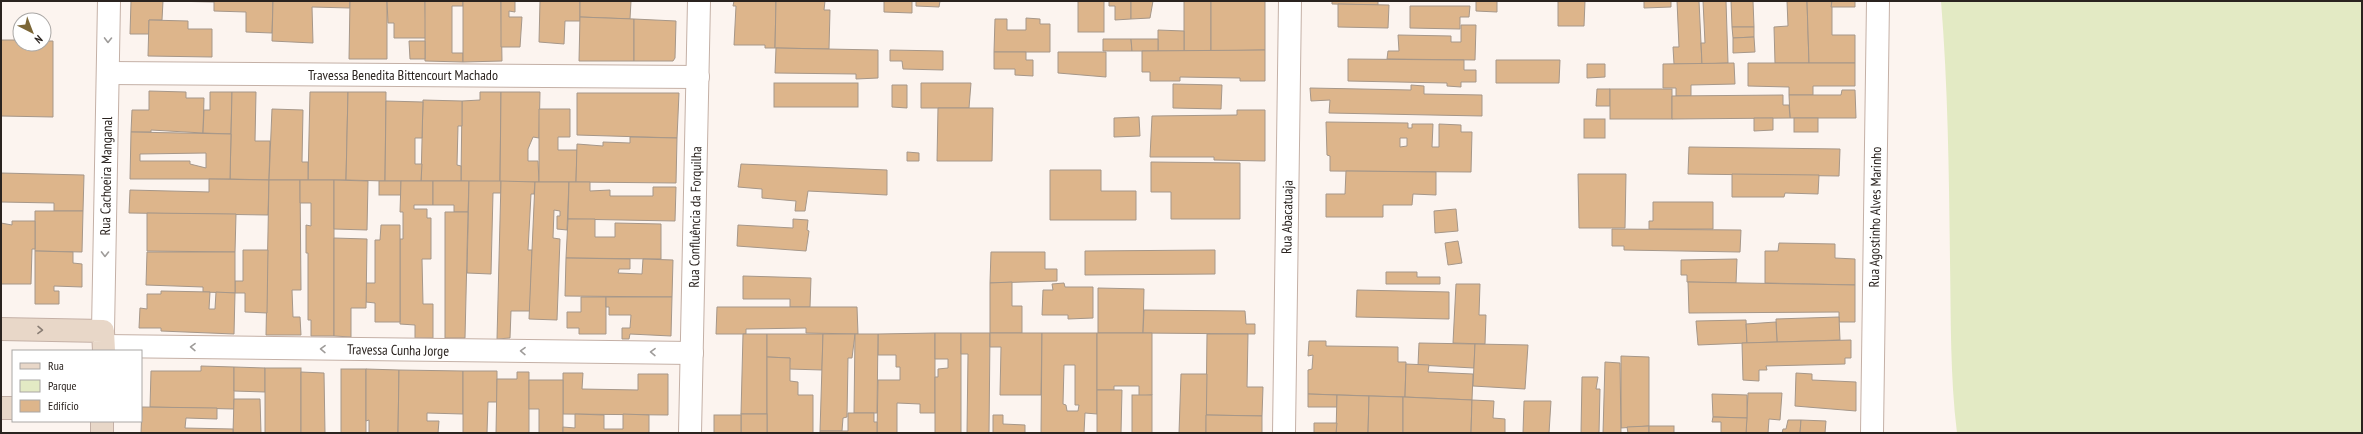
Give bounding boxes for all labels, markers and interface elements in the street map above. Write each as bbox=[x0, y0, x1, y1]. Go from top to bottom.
north arrow bbox=[12, 12, 52, 52]
text: N bbox=[32, 32, 46, 47]
one-way arrow bbox=[104, 37, 113, 43]
street label: Travessa Benedita Bittencourt Machado bbox=[308, 66, 498, 84]
street label: Rua Cachoeira Manganal bbox=[96, 116, 116, 236]
street label: Rua Confluência da Forquilha bbox=[685, 146, 705, 288]
street label: Rua Agostinho Alves Marinho bbox=[1865, 147, 1885, 287]
street label: Rua Abacatuaja bbox=[1277, 180, 1297, 254]
one-way arrow bbox=[101, 251, 109, 257]
one-way arrow bbox=[37, 326, 43, 334]
street label: Travessa Cunha Jorge bbox=[347, 340, 449, 360]
one-way arrow bbox=[190, 343, 196, 351]
one-way arrow bbox=[320, 345, 326, 353]
one-way arrow bbox=[520, 347, 526, 355]
one-way arrow bbox=[650, 348, 656, 356]
legend bbox=[12, 350, 142, 422]
text: Rua bbox=[48, 358, 64, 373]
text: Parque bbox=[48, 378, 77, 393]
text: Edifício bbox=[48, 398, 79, 413]

